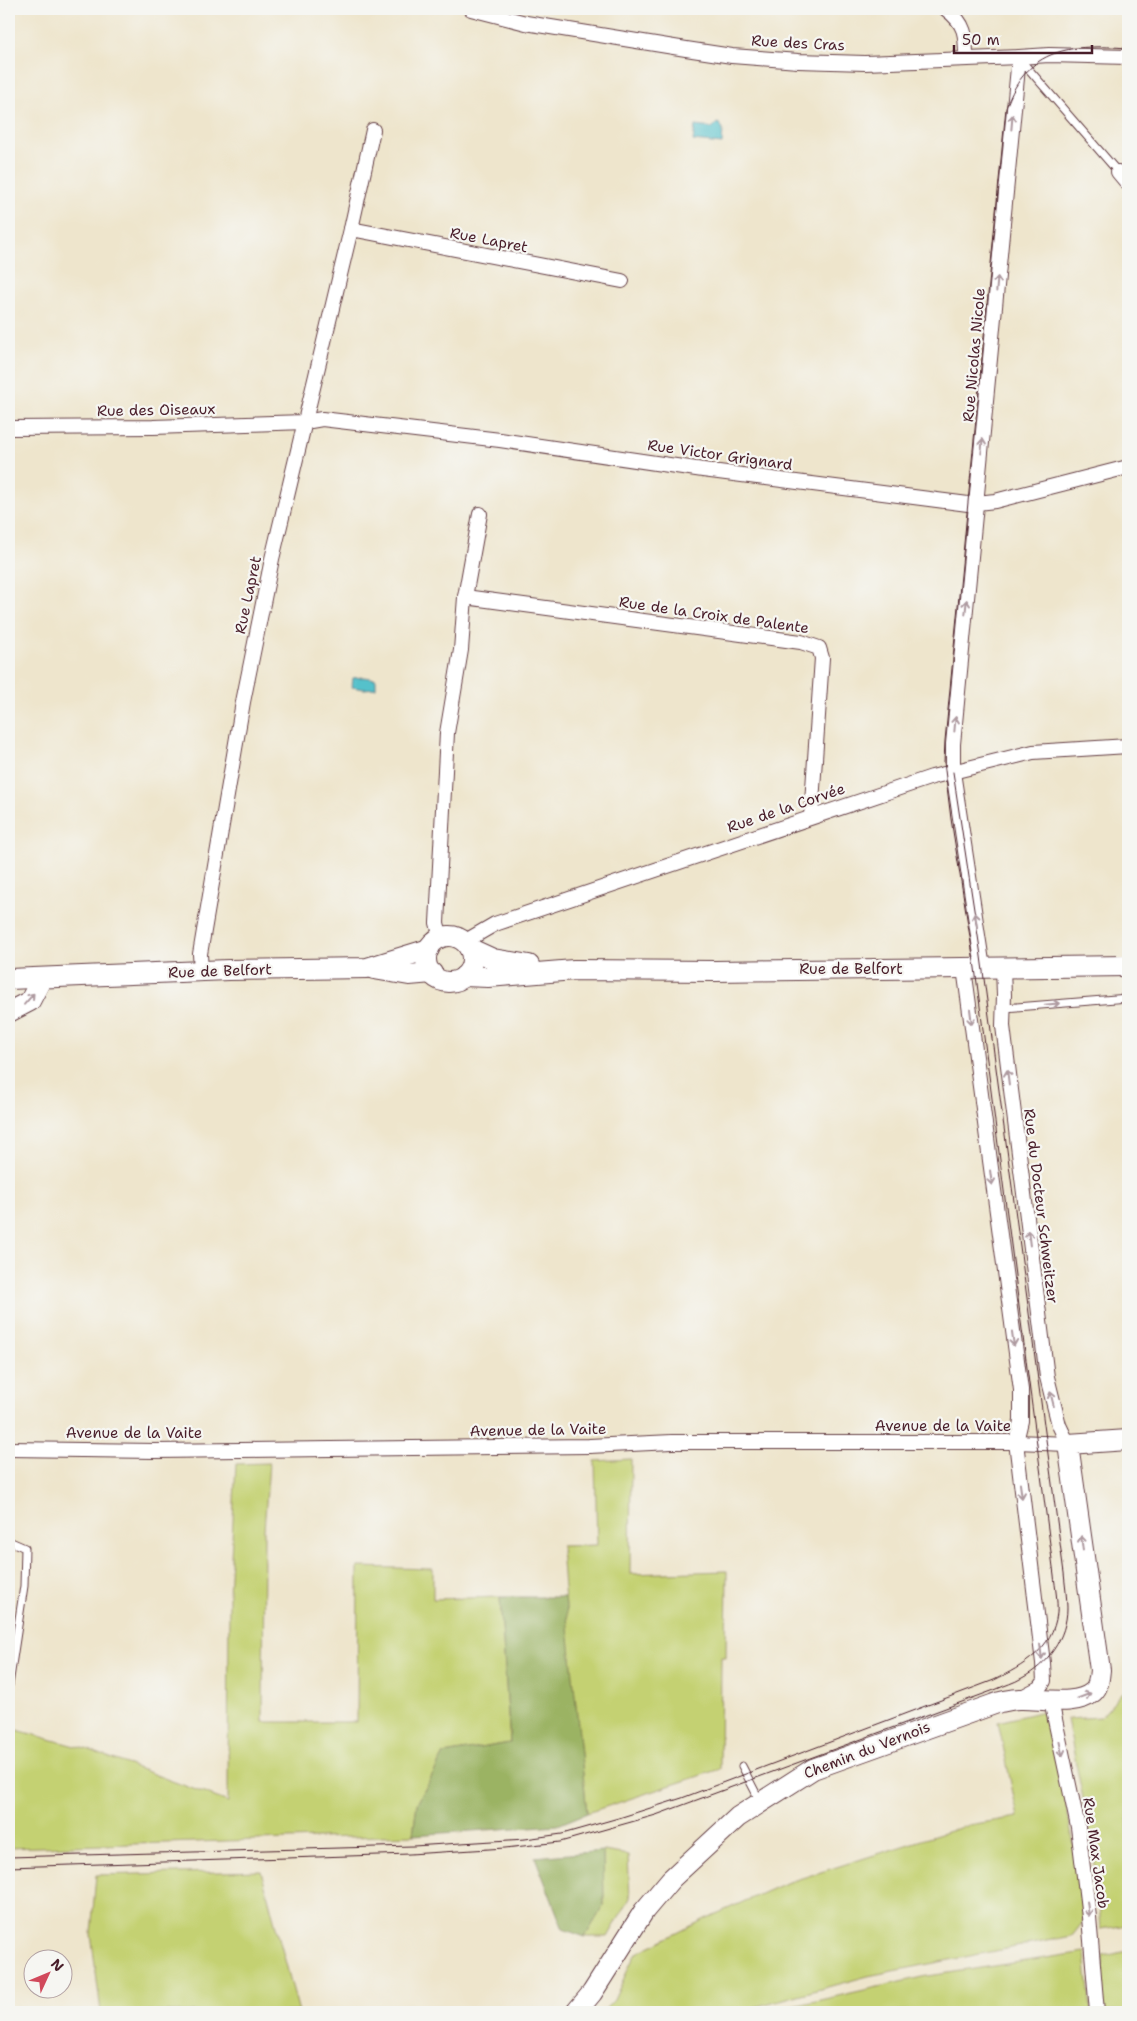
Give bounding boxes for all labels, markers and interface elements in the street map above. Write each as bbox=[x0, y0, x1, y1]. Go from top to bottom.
scale bar bbox=[954, 22, 1092, 54]
text: 50 m bbox=[962, 30, 1000, 50]
street label: Rue des Cras bbox=[751, 31, 845, 55]
one-way arrow bbox=[1007, 114, 1017, 130]
street label: Rue Lapret bbox=[448, 223, 530, 257]
one-way arrow bbox=[992, 276, 1002, 292]
street label: Rue Nicolas Nicole bbox=[958, 287, 990, 423]
street label: Rue des Oiseaux bbox=[97, 399, 216, 421]
street label: Rue Victor Grignard bbox=[646, 435, 794, 475]
one-way arrow bbox=[977, 438, 987, 454]
street label: Rue Lapret bbox=[230, 554, 266, 636]
street label: Rue de la Croix de Palente bbox=[618, 592, 810, 638]
one-way arrow bbox=[961, 600, 971, 616]
one-way arrow bbox=[950, 716, 959, 732]
street label: Rue de la Corvée bbox=[724, 778, 848, 838]
one-way arrow bbox=[970, 912, 980, 928]
street label: Rue de Belfort bbox=[168, 959, 272, 983]
street label: Rue de Belfort bbox=[799, 959, 903, 979]
one-way arrow bbox=[23, 992, 34, 1005]
one-way arrow bbox=[1044, 999, 1060, 1009]
one-way arrow bbox=[966, 1008, 976, 1024]
one-way arrow bbox=[1003, 1069, 1013, 1085]
street label: Rue du Docteur Schweitzer bbox=[1019, 1107, 1063, 1305]
one-way arrow bbox=[986, 1170, 996, 1186]
one-way arrow bbox=[1024, 1230, 1034, 1246]
one-way arrow bbox=[1008, 1331, 1018, 1347]
one-way arrow bbox=[1047, 1391, 1056, 1407]
street label: Avenue de la Vaite bbox=[875, 1416, 1011, 1436]
street label: Avenue de la Vaite bbox=[469, 1419, 607, 1441]
street label: Avenue de la Vaite bbox=[66, 1423, 202, 1443]
one-way arrow bbox=[1016, 1482, 1026, 1498]
one-way arrow bbox=[1077, 1535, 1087, 1551]
one-way arrow bbox=[1036, 1644, 1046, 1660]
one-way arrow bbox=[1076, 1691, 1091, 1700]
street label: Chemin du Vernois bbox=[801, 1717, 933, 1783]
one-way arrow bbox=[1057, 1740, 1066, 1756]
street label: Rue Max Jacob bbox=[1078, 1796, 1114, 1910]
one-way arrow bbox=[1083, 1900, 1093, 1916]
north arrow bbox=[22, 1948, 72, 1998]
text: N bbox=[47, 1955, 68, 1975]

